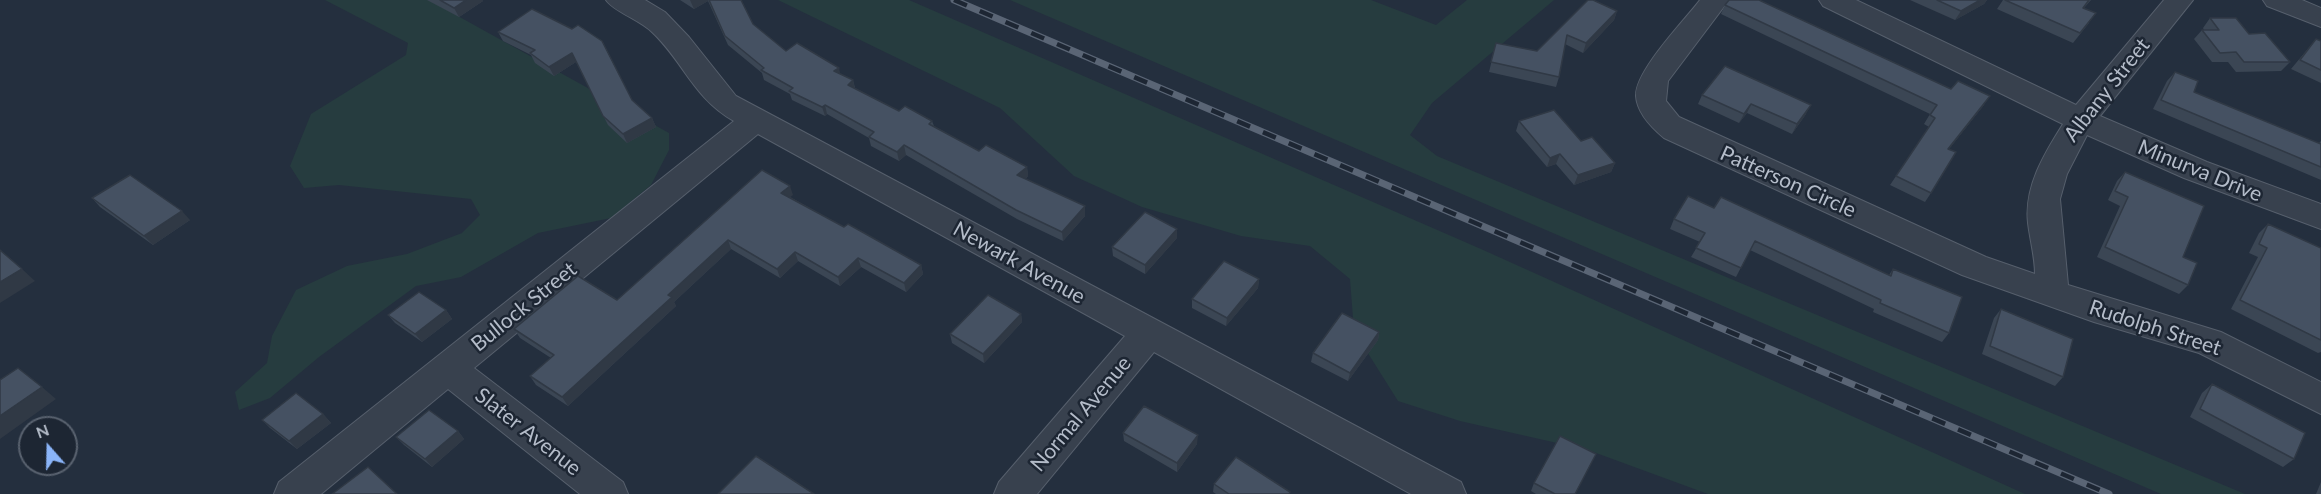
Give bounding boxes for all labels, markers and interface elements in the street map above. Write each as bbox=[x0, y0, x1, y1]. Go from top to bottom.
street label: Albany Street bbox=[2059, 33, 2155, 147]
street label: Minurva Drive bbox=[2134, 135, 2266, 207]
street label: Patterson Circle bbox=[1716, 141, 1860, 223]
street label: Newark Avenue bbox=[949, 216, 1089, 310]
street label: Bullock Street bbox=[466, 257, 582, 357]
street label: Rudolph Street bbox=[2086, 295, 2224, 361]
street label: Normal Avenue bbox=[1025, 351, 1137, 477]
street label: Slater Avenue bbox=[470, 383, 586, 481]
north arrow bbox=[18, 416, 78, 476]
text: N bbox=[33, 419, 51, 442]

